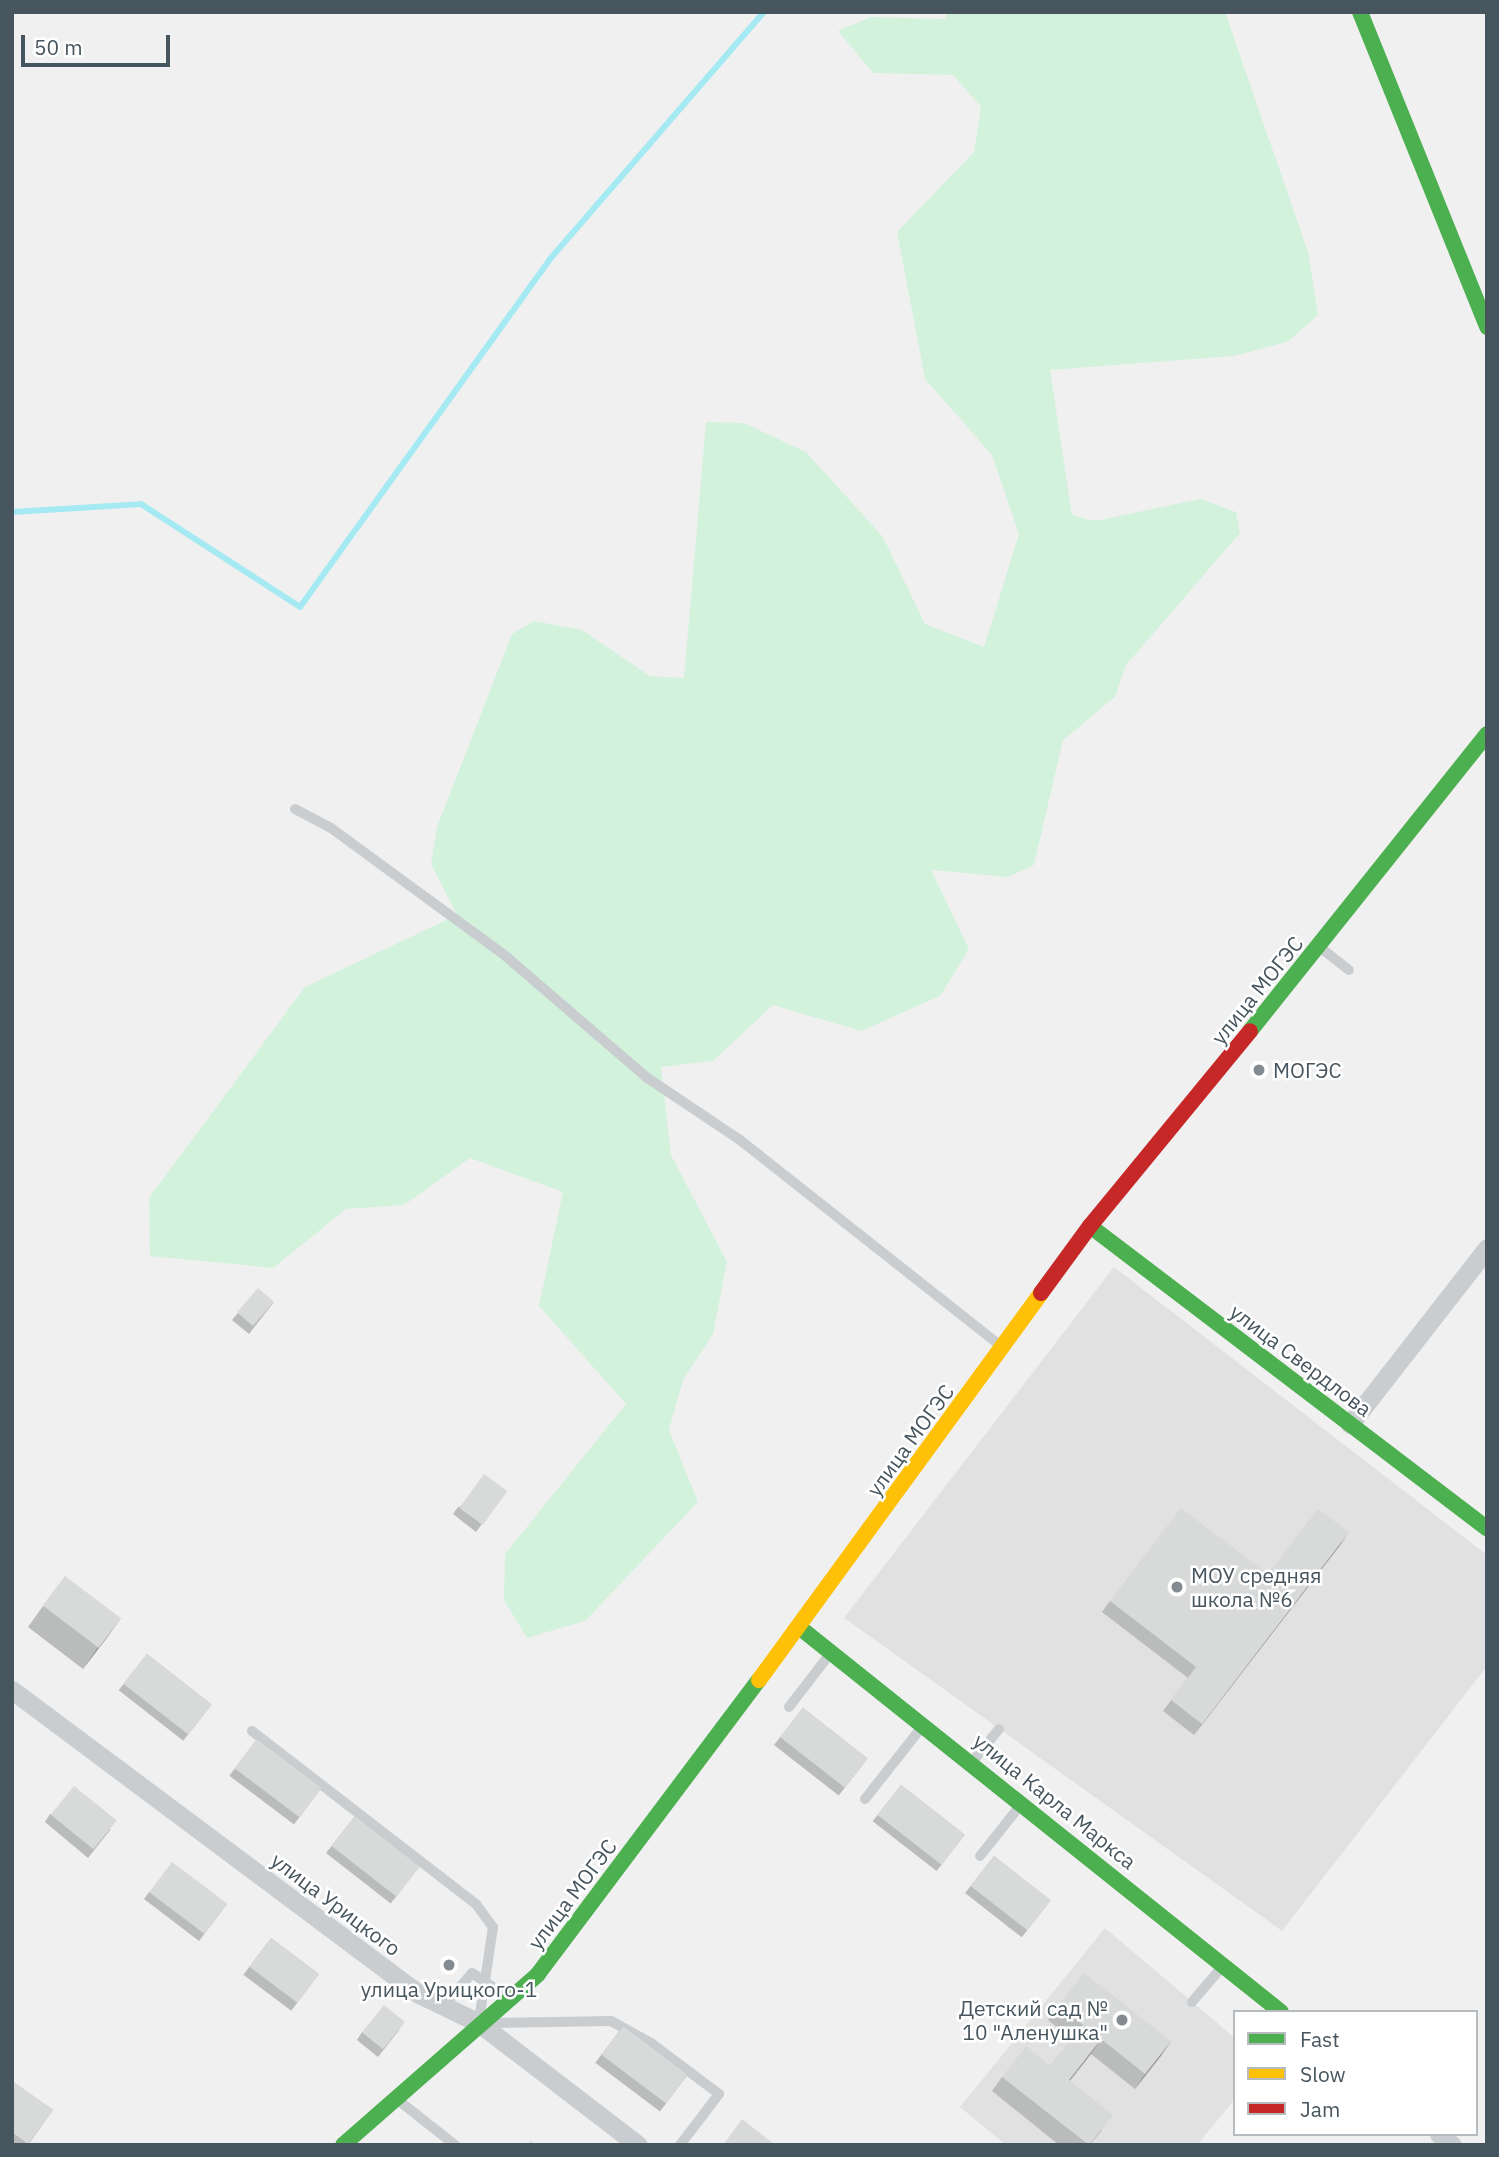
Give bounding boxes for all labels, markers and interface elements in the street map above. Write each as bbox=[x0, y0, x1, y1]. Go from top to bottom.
scale bar bbox=[24, 21, 173, 65]
text: 50 m bbox=[34, 33, 83, 61]
street label: улица МОГЭС bbox=[1206, 931, 1308, 1049]
place label: МОГЭС bbox=[1273, 1057, 1341, 1083]
marker: МОГЭС bbox=[1251, 1062, 1267, 1078]
street label: улица Свердлова bbox=[1225, 1299, 1377, 1421]
street label: улица МОГЭС bbox=[861, 1379, 959, 1501]
place label: МОУ средняя школа №6 bbox=[1191, 1562, 1321, 1612]
marker: МОУ средняя школа №6 bbox=[1169, 1579, 1185, 1595]
street label: улица Карла Маркса bbox=[969, 1728, 1141, 1874]
street label: улица МОГЭС bbox=[522, 1834, 622, 1954]
street label: улица Урицкого bbox=[266, 1847, 406, 1961]
marker: улица Урицкого-1 bbox=[441, 1957, 457, 1973]
place label: улица Урицкого-1 bbox=[361, 1976, 537, 2002]
place label: Детский сад № 10 "Аленушка" bbox=[959, 1995, 1108, 2045]
legend bbox=[1233, 2010, 1478, 2136]
marker: Детский сад № 10 "Аленушка" bbox=[1114, 2012, 1130, 2028]
text: Fast bbox=[1300, 2025, 1340, 2053]
text: Slow bbox=[1300, 2060, 1346, 2088]
text: Jam bbox=[1300, 2095, 1340, 2123]

